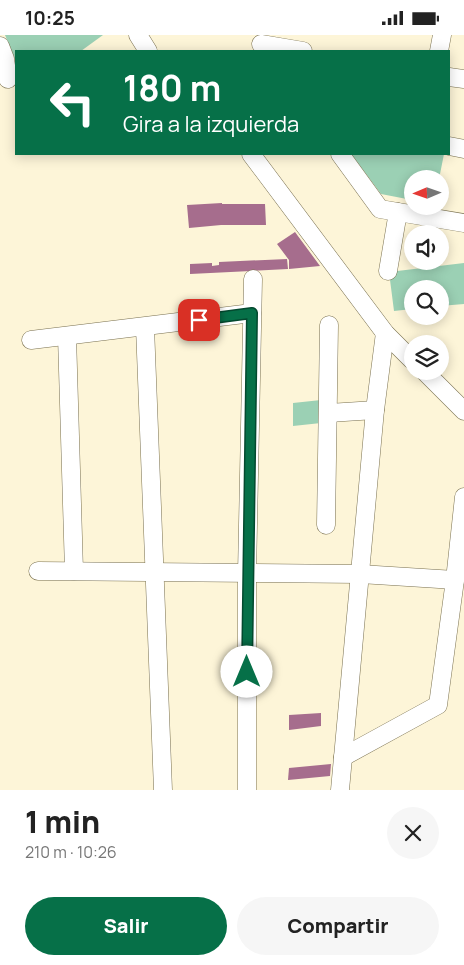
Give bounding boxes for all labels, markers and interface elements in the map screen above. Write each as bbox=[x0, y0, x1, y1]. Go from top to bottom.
text: 10:25 bbox=[25, 5, 75, 31]
text: 180 m bbox=[123, 64, 221, 112]
icon: left bbox=[40, 70, 105, 135]
text: Gira a la izquierda bbox=[123, 109, 299, 139]
north arrow bbox=[404, 170, 449, 215]
map controls bbox=[404, 170, 449, 380]
button: sound bbox=[404, 225, 449, 270]
button: search bbox=[404, 280, 449, 325]
pin bbox=[178, 299, 220, 341]
icon: arrive bbox=[185, 306, 213, 334]
button: layers bbox=[404, 335, 449, 380]
position arrow bbox=[220, 645, 272, 697]
text: 1 min bbox=[25, 801, 100, 842]
button: close bbox=[387, 807, 439, 859]
text: 210 m · 10:26 bbox=[25, 841, 117, 863]
button: Salir bbox=[25, 897, 227, 955]
button: Compartir bbox=[237, 897, 439, 955]

